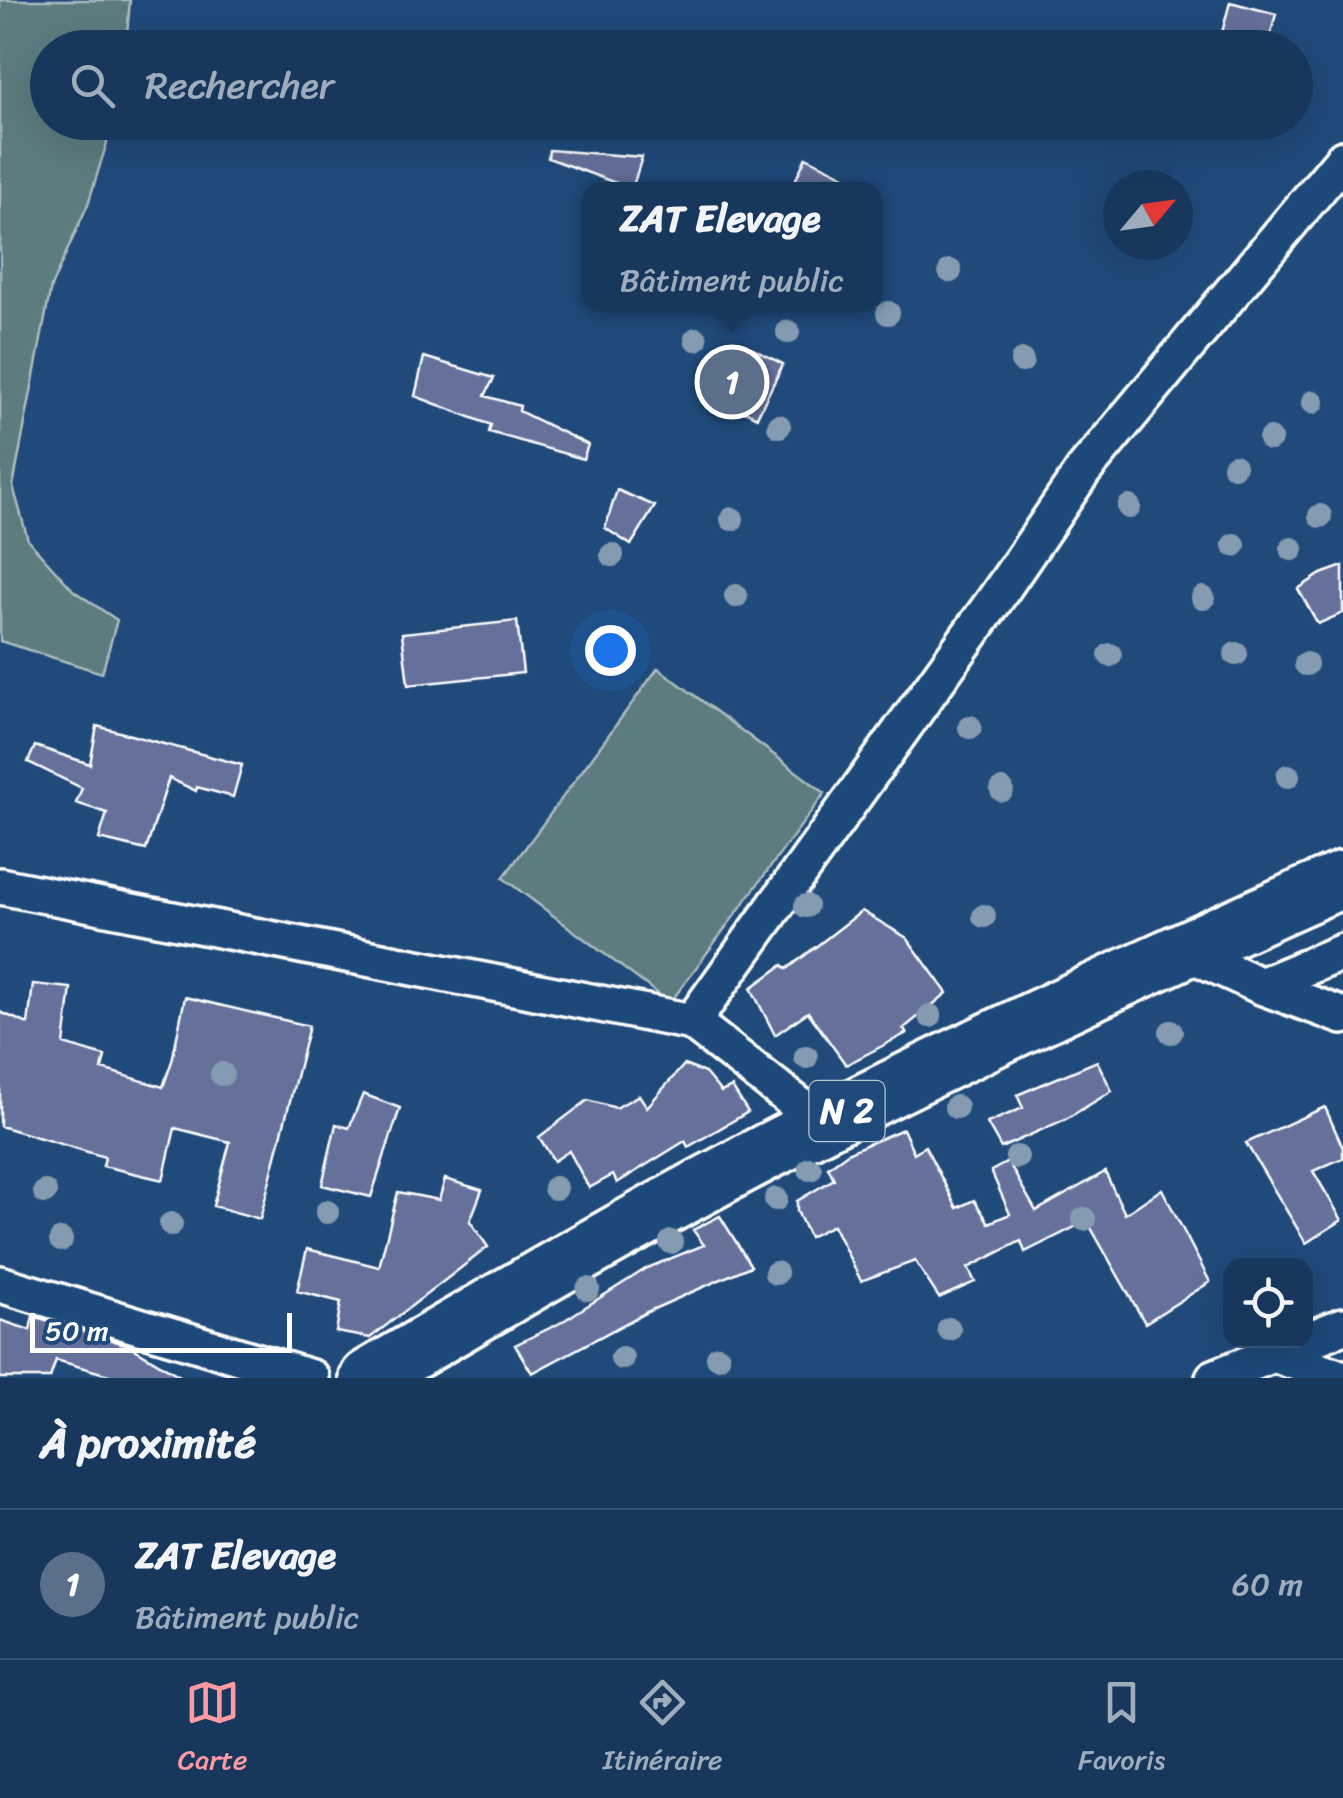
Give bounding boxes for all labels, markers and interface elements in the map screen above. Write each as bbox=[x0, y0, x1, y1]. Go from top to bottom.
search box bbox=[30, 30, 1313, 140]
text: Rechercher bbox=[145, 52, 334, 119]
icon: search bbox=[65, 58, 120, 113]
north arrow bbox=[1103, 170, 1193, 260]
popup bbox=[582, 182, 882, 312]
text: ZAT Elevage bbox=[620, 185, 821, 252]
text: Bâtiment public bbox=[620, 252, 844, 309]
pin: 1 bbox=[700, 344, 764, 420]
your location bbox=[585, 625, 636, 676]
road number: N 2 bbox=[810, 1081, 884, 1141]
map controls bbox=[1223, 1258, 1313, 1348]
button: locate bbox=[1223, 1258, 1313, 1348]
text: 50 m bbox=[45, 1306, 109, 1355]
scale bar bbox=[30, 1308, 292, 1352]
text: À proximité bbox=[40, 1406, 256, 1480]
text: ZAT Elevage bbox=[135, 1522, 336, 1589]
text: 1 bbox=[66, 1556, 79, 1613]
text: 60 m bbox=[1232, 1556, 1303, 1613]
text: Bâtiment public bbox=[135, 1589, 360, 1646]
tab: Carte bbox=[178, 1675, 247, 1784]
tab: Itinéraire bbox=[603, 1675, 723, 1784]
tab: Favoris bbox=[1078, 1675, 1165, 1784]

